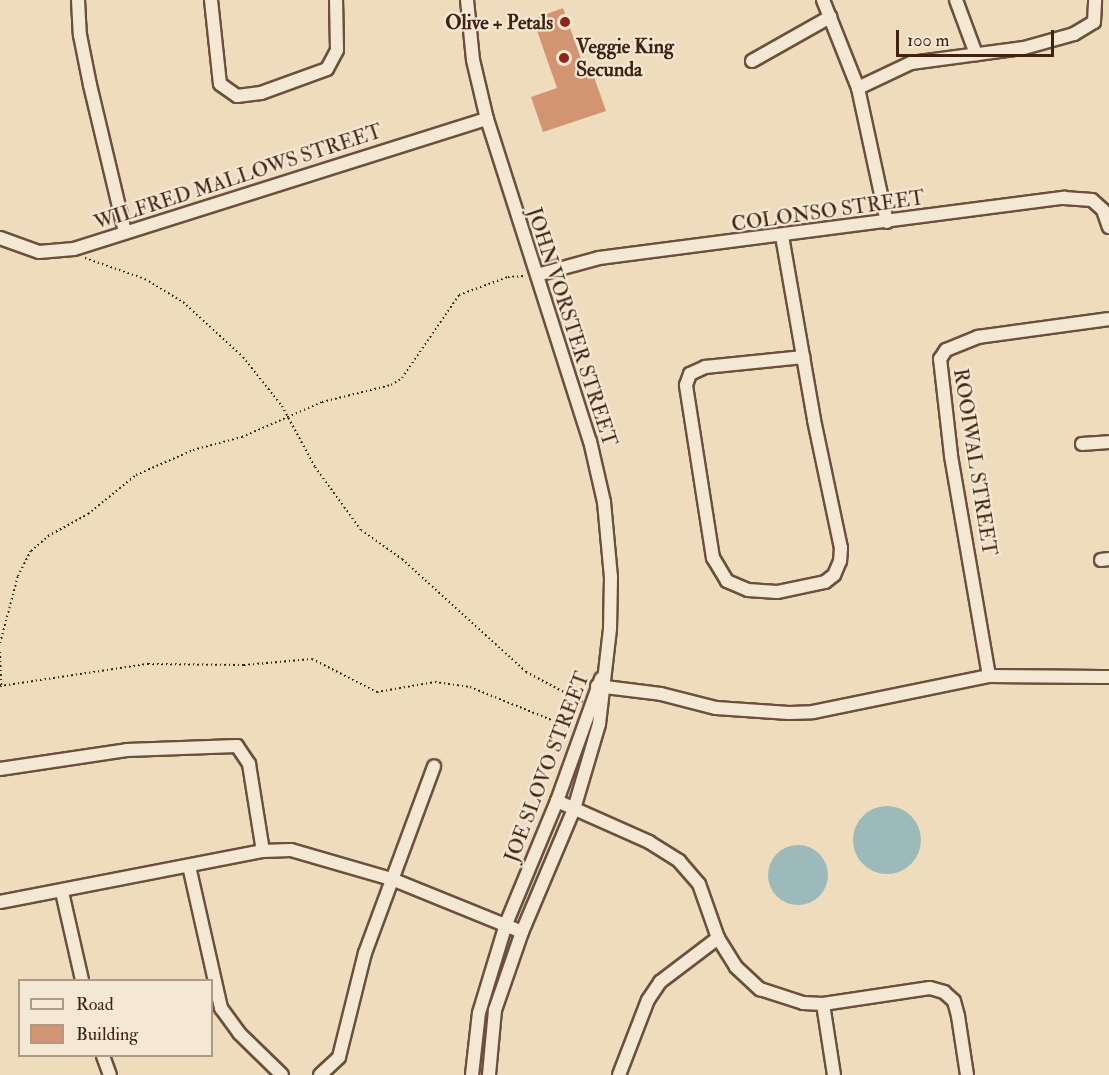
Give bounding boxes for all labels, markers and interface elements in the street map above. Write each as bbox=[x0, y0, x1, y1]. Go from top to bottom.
place label: Olive + Petals bbox=[445, 10, 553, 34]
marker: Olive + Petals bbox=[558, 15, 572, 29]
scale bar bbox=[899, 18, 1056, 56]
text: 100 m bbox=[907, 29, 950, 52]
place label: Veggie King Secunda bbox=[576, 34, 674, 81]
marker: Veggie King Secunda bbox=[557, 51, 571, 65]
street label: WILFRED MALLOWS STREET bbox=[91, 119, 385, 235]
street label: COLONSO STREET bbox=[730, 186, 926, 236]
street label: JOHN VORSTER STREET bbox=[522, 205, 622, 449]
street label: ROOIWAL STREET bbox=[948, 367, 1002, 557]
street label: JOE SLOVO STREET bbox=[500, 668, 594, 866]
legend bbox=[18, 979, 213, 1057]
text: Road bbox=[76, 993, 114, 1016]
text: Building bbox=[76, 1023, 138, 1046]

